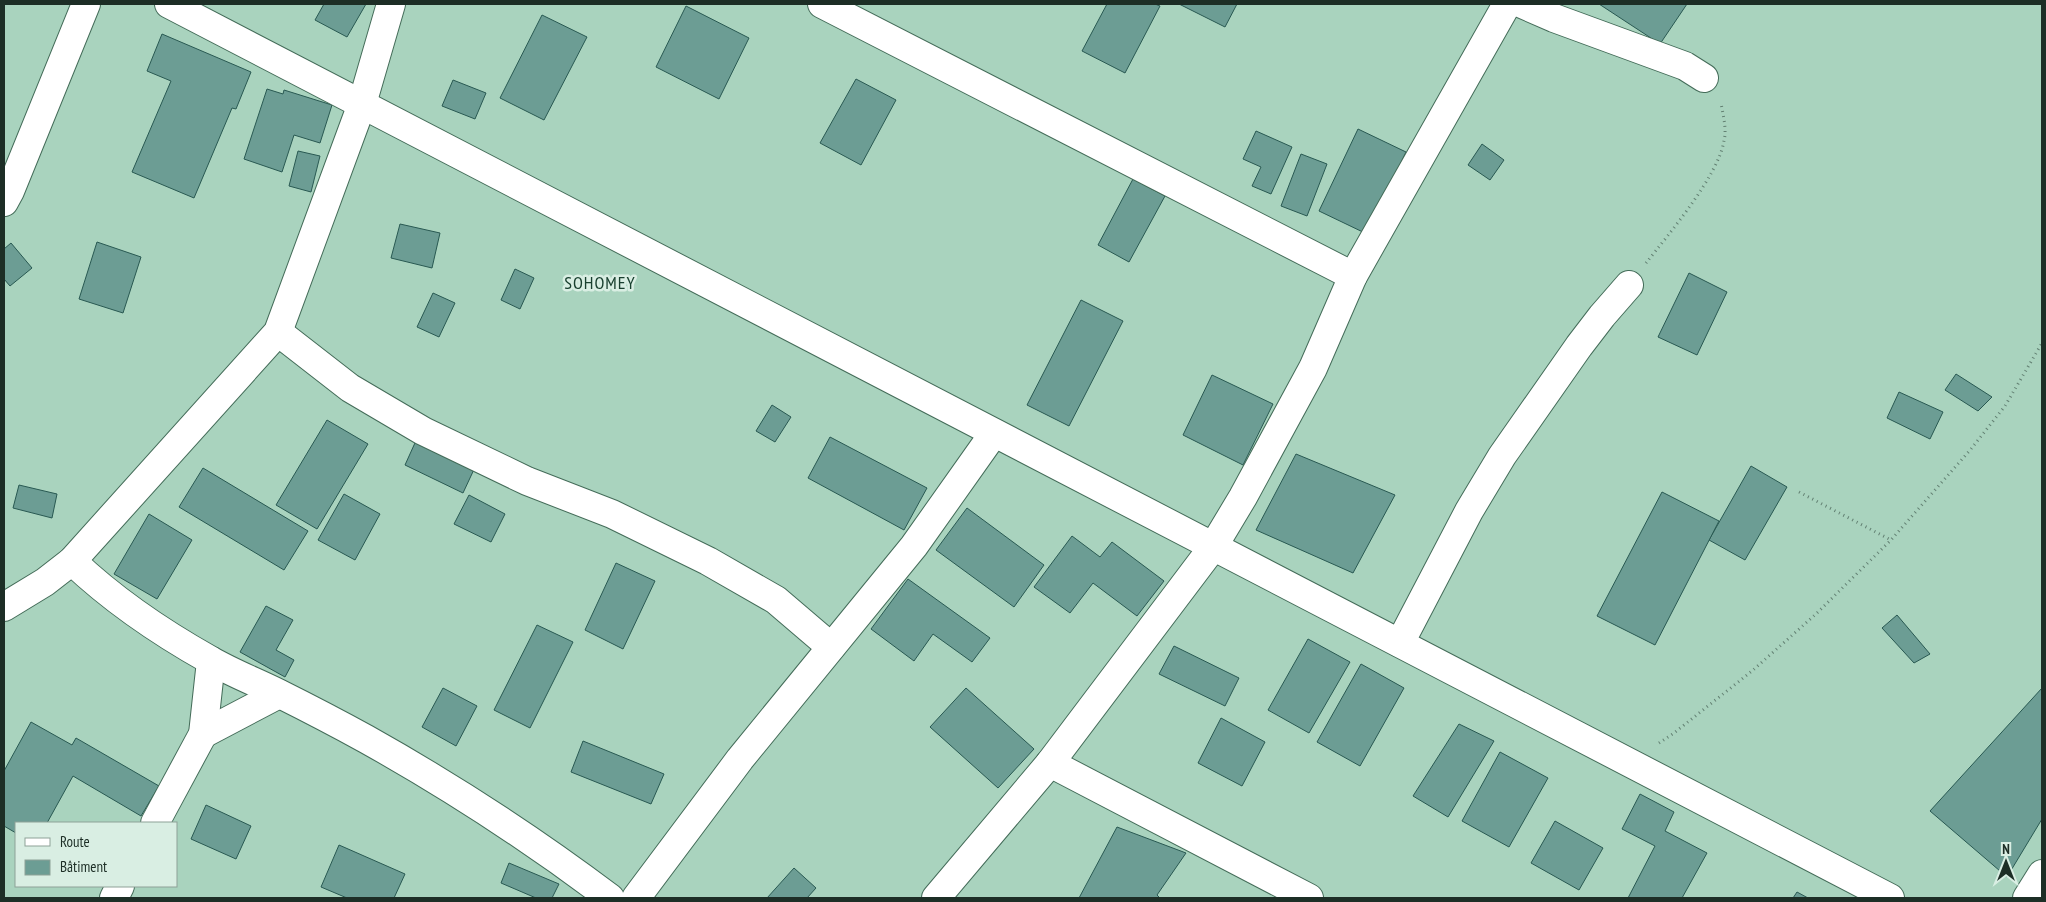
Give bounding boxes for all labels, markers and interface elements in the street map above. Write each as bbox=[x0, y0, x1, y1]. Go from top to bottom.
district label: SOHOMEY bbox=[564, 271, 636, 294]
legend bbox=[15, 822, 178, 887]
text: Route bbox=[60, 832, 90, 851]
north arrow bbox=[1981, 837, 2031, 887]
text: N bbox=[2002, 840, 2010, 858]
text: Bâtiment bbox=[60, 857, 107, 876]

